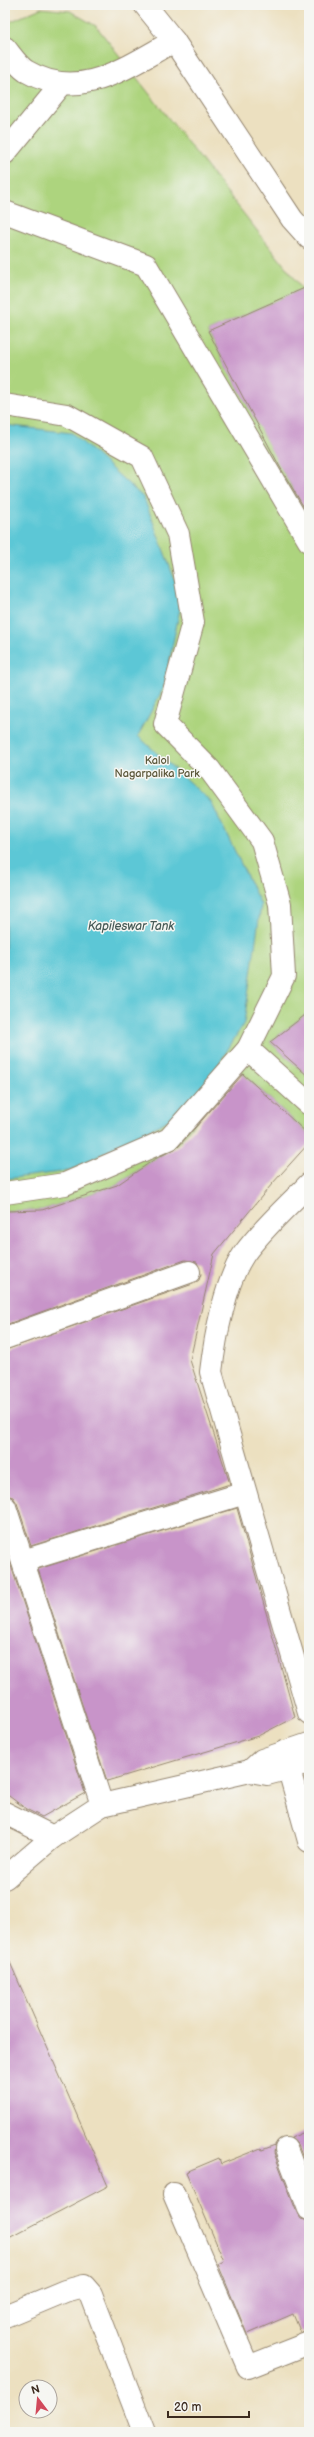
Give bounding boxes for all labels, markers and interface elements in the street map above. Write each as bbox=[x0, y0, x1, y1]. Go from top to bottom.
park label: Kalol Nagarpalika Park bbox=[114, 754, 200, 780]
water label: Kapileswar Tank bbox=[88, 919, 175, 934]
north arrow bbox=[18, 2379, 58, 2419]
text: N bbox=[30, 2382, 41, 2397]
scale bar bbox=[168, 2393, 249, 2419]
text: 20 m bbox=[174, 2400, 201, 2415]

